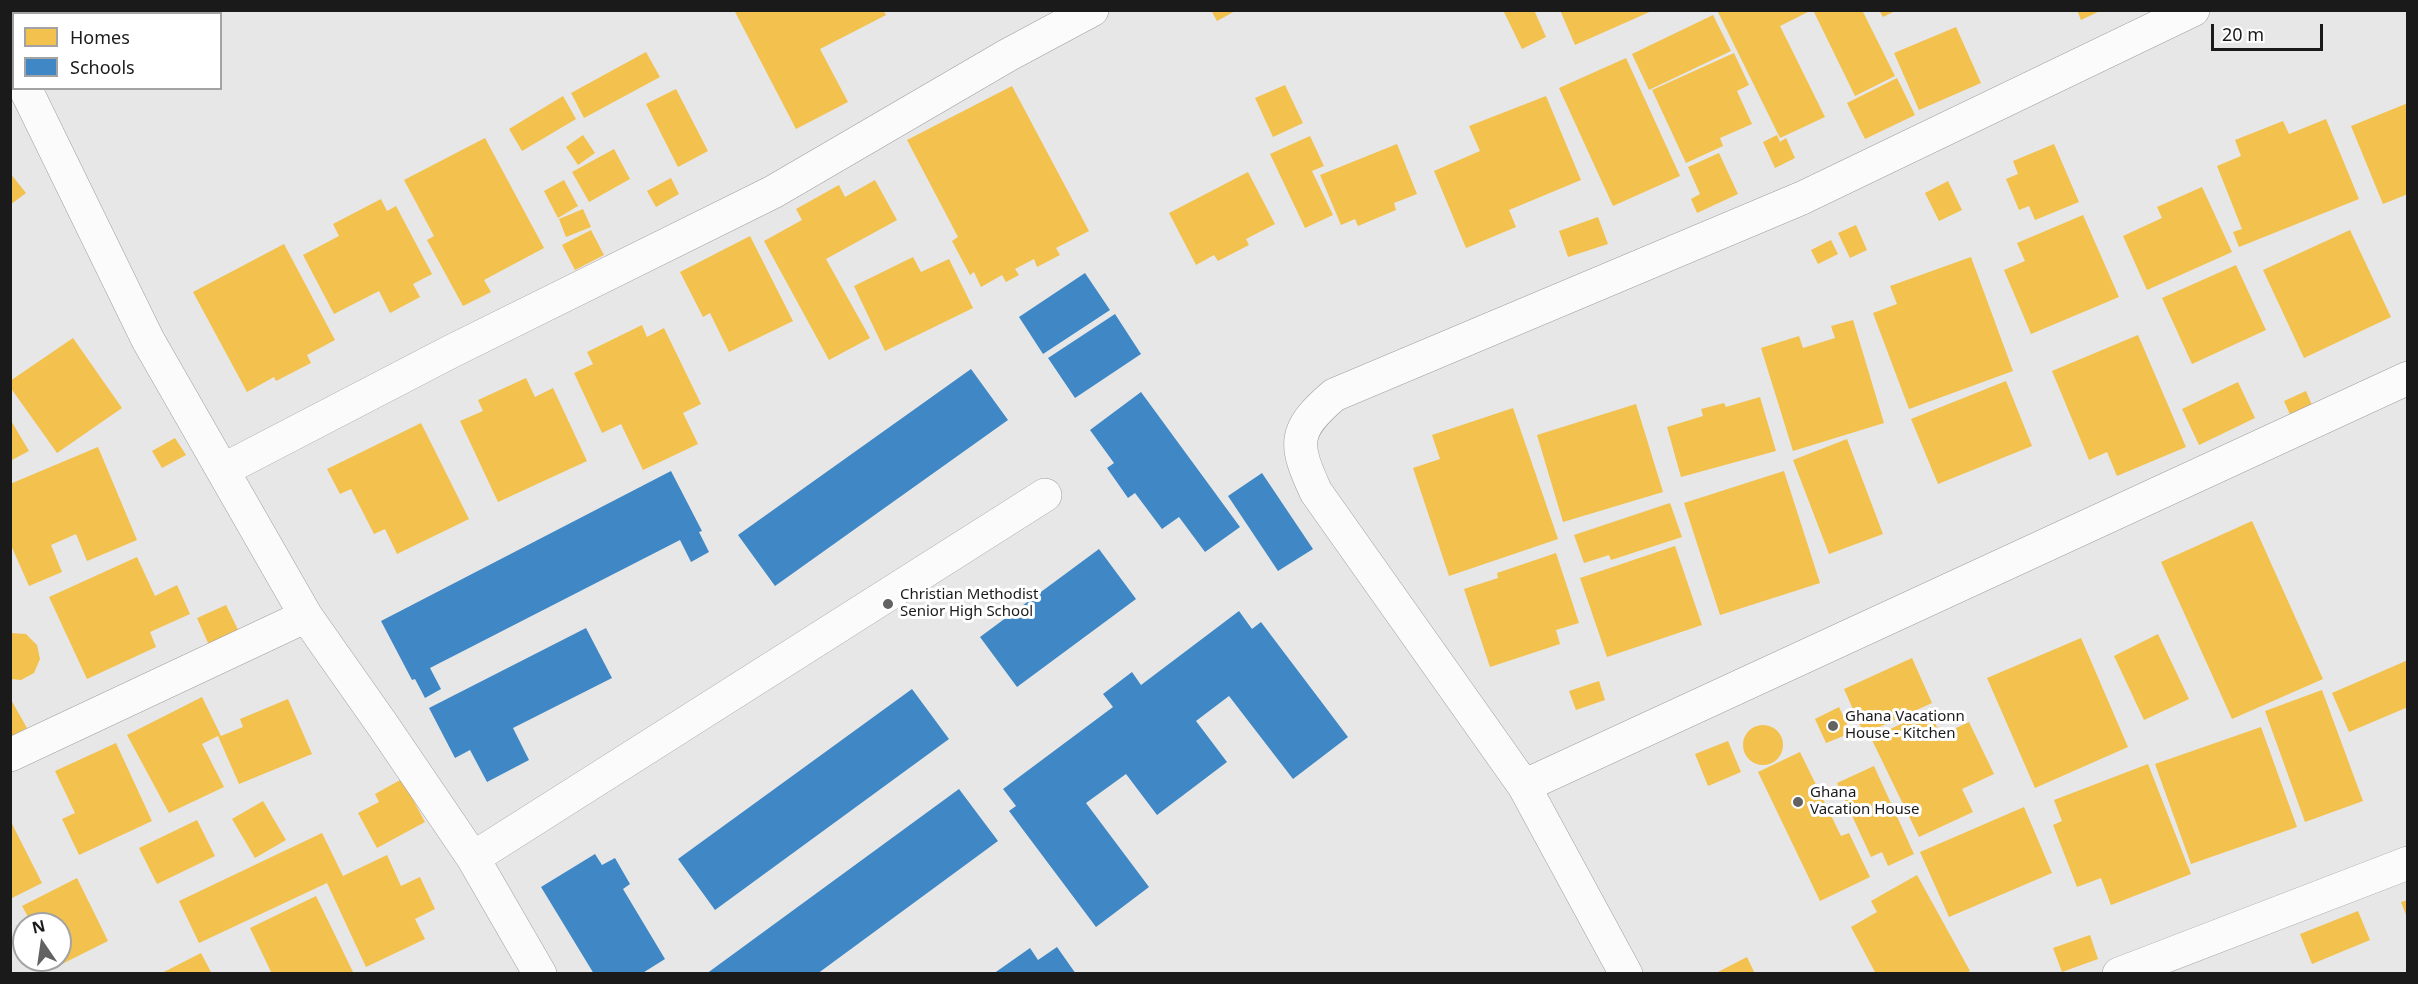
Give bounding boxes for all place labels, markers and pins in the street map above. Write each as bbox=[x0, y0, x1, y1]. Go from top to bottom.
place label: Christian Methodist Senior High School bbox=[900, 586, 1038, 621]
marker: Christian Methodist Senior High School bbox=[881, 597, 895, 611]
place label: Ghana Vacationn House - Kitchen bbox=[1845, 708, 1965, 743]
marker: Ghana Vacationn House - Kitchen bbox=[1826, 719, 1840, 733]
place label: Ghana Vacation House bbox=[1810, 784, 1919, 819]
marker: Ghana Vacation House bbox=[1791, 795, 1805, 809]

